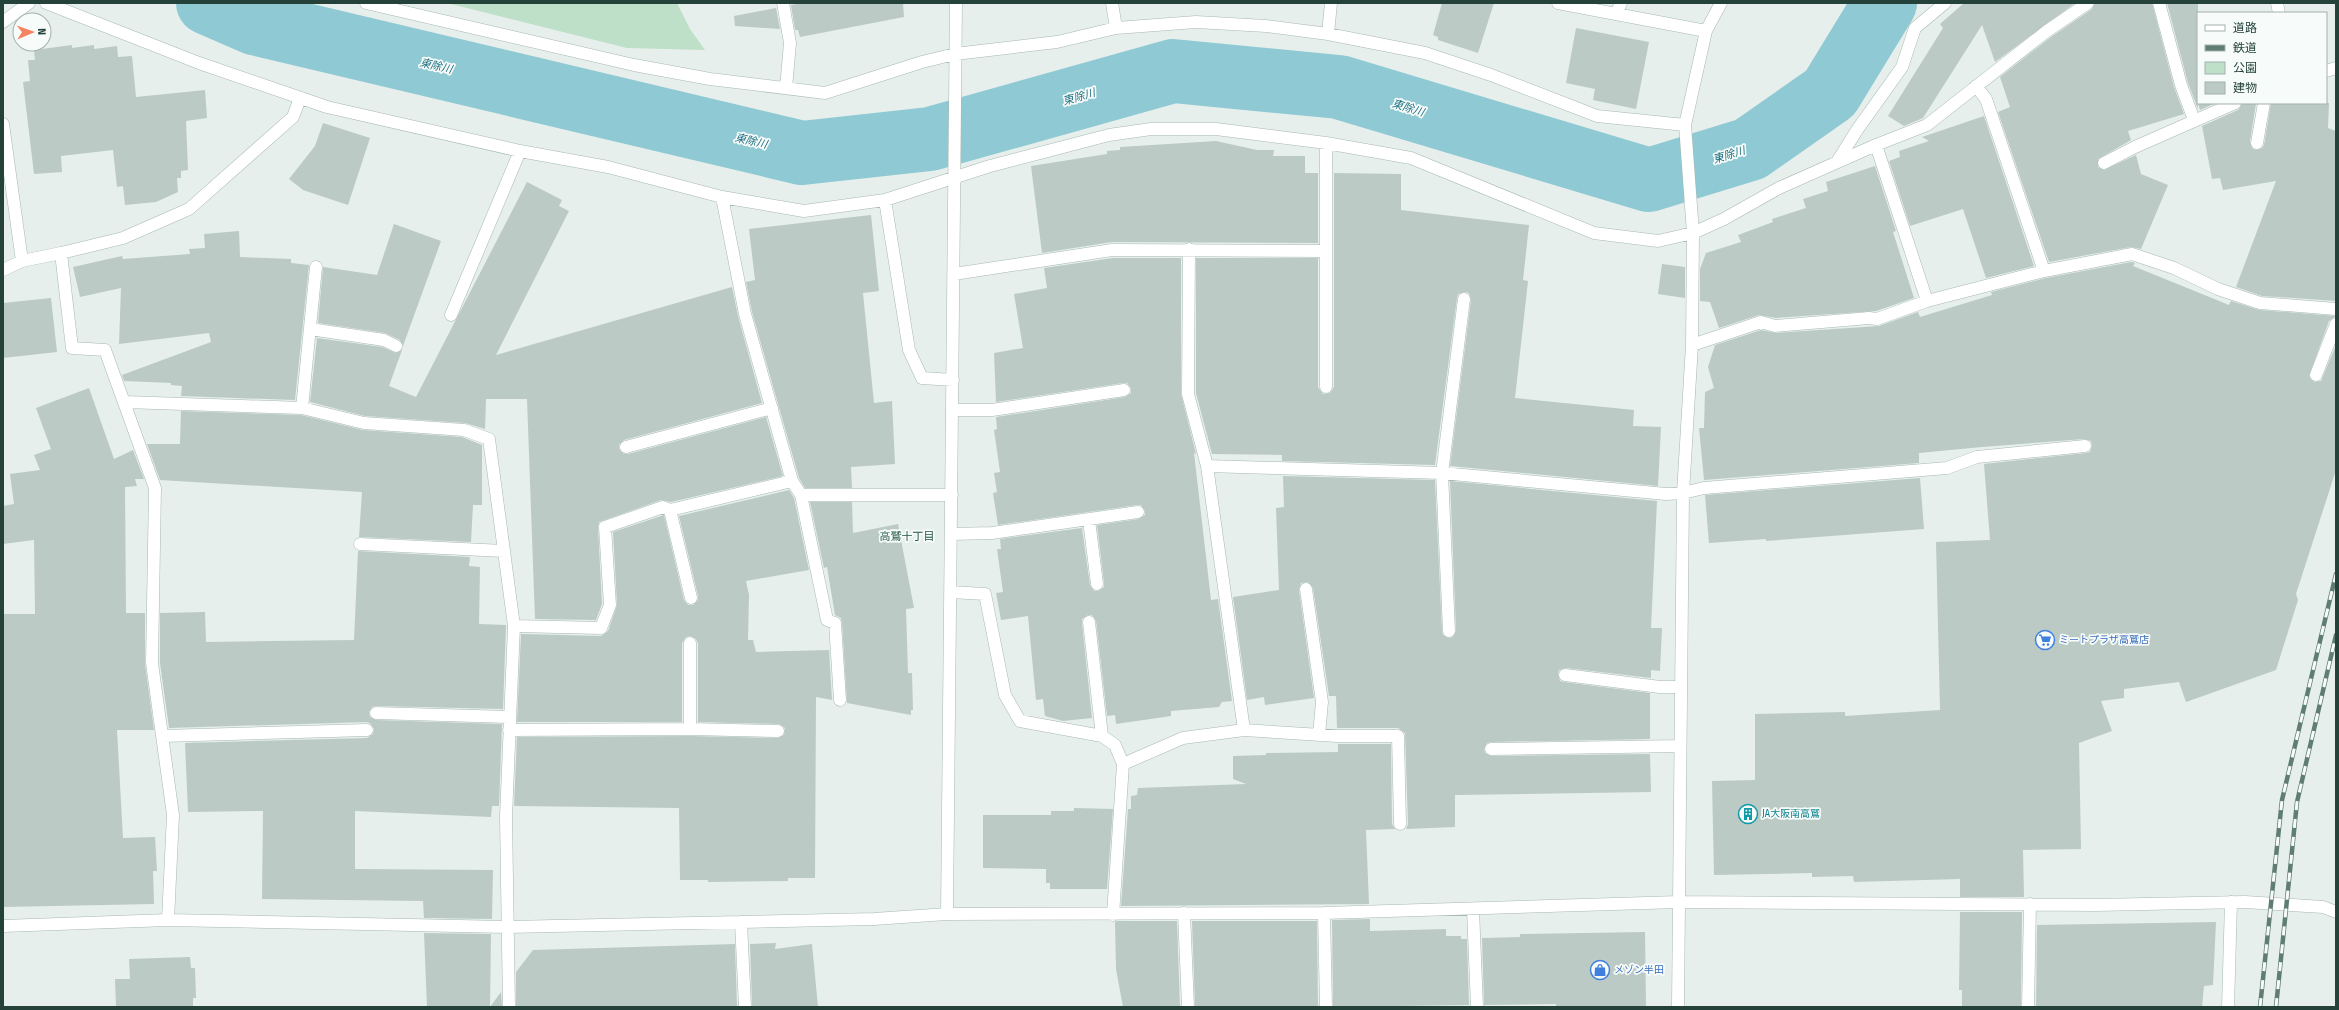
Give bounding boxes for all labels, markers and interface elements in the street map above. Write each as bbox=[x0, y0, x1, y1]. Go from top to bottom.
north arrow bbox=[12, 12, 52, 52]
legend bbox=[2197, 12, 2327, 104]
text: 道路 bbox=[2233, 21, 2257, 35]
text: N bbox=[35, 28, 48, 35]
text: 鉄道 bbox=[2233, 41, 2257, 55]
water label: 東除川 bbox=[418, 56, 455, 76]
text: 公園 bbox=[2233, 61, 2257, 75]
text: 建物 bbox=[2233, 81, 2257, 95]
water label: 東除川 bbox=[1061, 86, 1098, 108]
water label: 東除川 bbox=[1390, 97, 1427, 119]
water label: 東除川 bbox=[733, 131, 770, 151]
water label: 東除川 bbox=[1711, 144, 1748, 166]
district label: 高鷲十丁目 bbox=[880, 530, 935, 543]
supermarket icon: ミートプラザ高鷲店 bbox=[2034, 629, 2056, 651]
place label: ミートプラザ高鷲店 bbox=[2059, 634, 2149, 646]
building icon: JA大阪南高鷲 bbox=[1737, 803, 1759, 825]
place label: JA大阪南高鷲 bbox=[1762, 808, 1820, 820]
shop icon: メゾン半田 bbox=[1589, 959, 1611, 981]
place label: メゾン半田 bbox=[1614, 964, 1664, 976]

